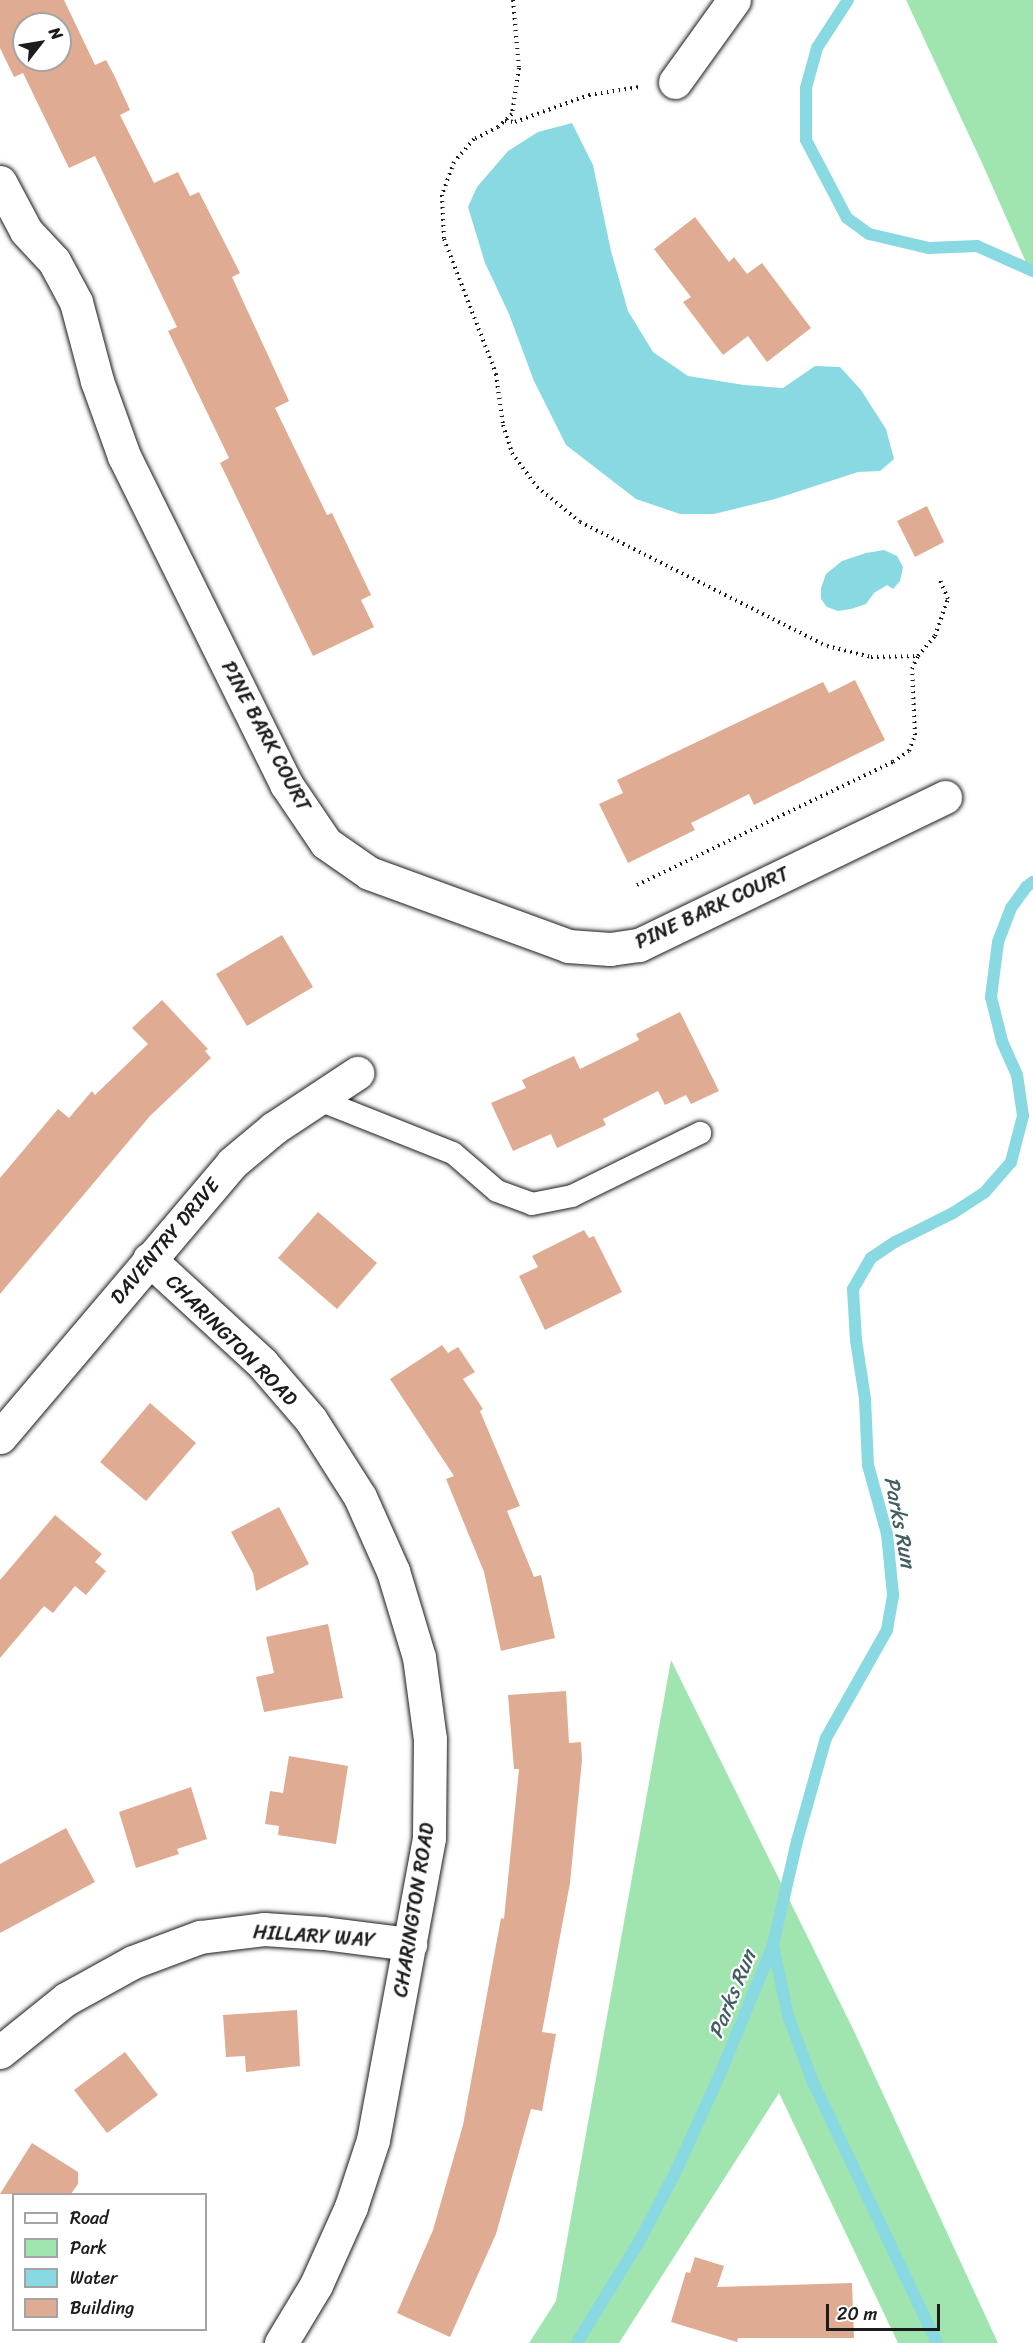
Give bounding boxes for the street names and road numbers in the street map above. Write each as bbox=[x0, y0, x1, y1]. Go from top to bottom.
street label: PINE BARK COURT bbox=[216, 657, 316, 815]
street label: PINE BARK COURT bbox=[632, 862, 792, 954]
street label: DAVENTRY DRIVE bbox=[105, 1173, 225, 1309]
street label: CHARINGTON ROAD bbox=[161, 1269, 303, 1411]
street label: CHARINGTON ROAD bbox=[388, 1821, 440, 1999]
street label: HILLARY WAY bbox=[253, 1920, 375, 1952]

